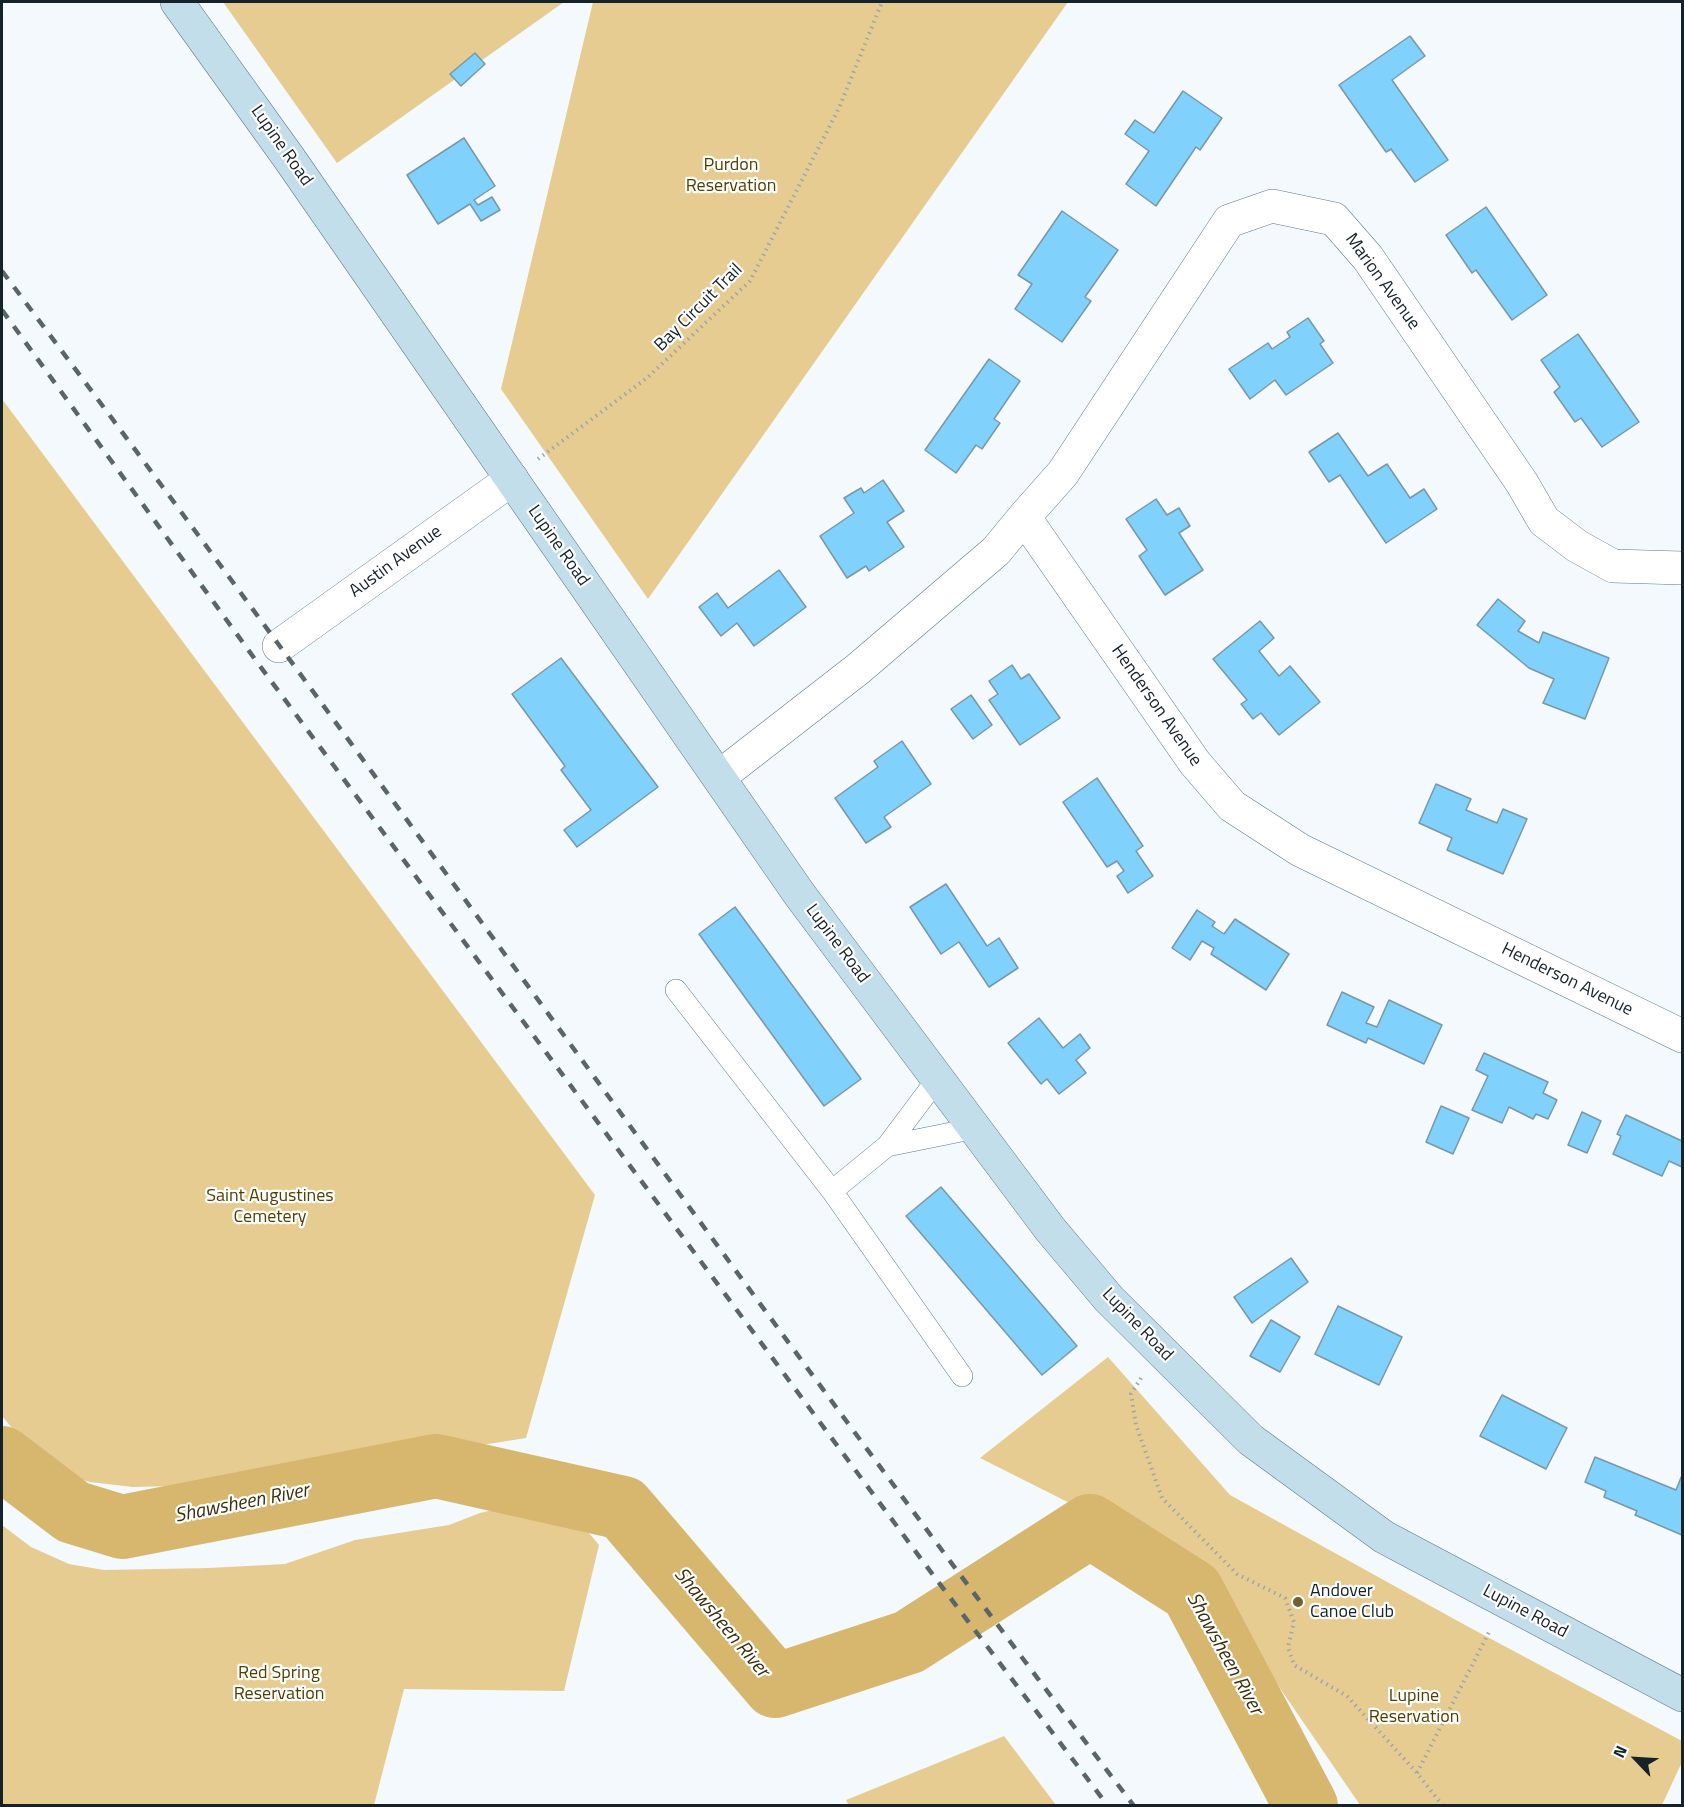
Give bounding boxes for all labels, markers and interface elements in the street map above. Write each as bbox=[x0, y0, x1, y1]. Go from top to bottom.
street label: Lupine Road bbox=[245, 102, 317, 190]
park label: Purdon Reservation bbox=[686, 155, 776, 198]
street label: Marion Avenue bbox=[1340, 230, 1424, 334]
street label: Bay Circuit Trail bbox=[651, 260, 747, 356]
street label: Lupine Road bbox=[522, 502, 594, 590]
street label: Austin Avenue bbox=[346, 521, 446, 603]
street label: Henderson Avenue bbox=[1106, 641, 1206, 771]
street label: Lupine Road bbox=[800, 900, 874, 988]
street label: Henderson Avenue bbox=[1498, 939, 1636, 1021]
park label: Saint Augustines Cemetery bbox=[206, 1186, 334, 1228]
street label: Lupine Road bbox=[1097, 1284, 1177, 1366]
water label: Shawsheen River bbox=[173, 1479, 311, 1529]
water label: Shawsheen River bbox=[668, 1563, 774, 1683]
place label: Andover Canoe Club bbox=[1310, 1581, 1394, 1624]
street label: Lupine Road bbox=[1479, 1581, 1571, 1643]
water label: Shawsheen River bbox=[1181, 1589, 1267, 1719]
marker: Andover Canoe Club bbox=[1291, 1595, 1305, 1609]
park label: Red Spring Reservation bbox=[234, 1663, 324, 1706]
park label: Lupine Reservation bbox=[1369, 1686, 1459, 1728]
north arrow bbox=[1606, 1729, 1666, 1789]
text: N bbox=[1606, 1741, 1633, 1761]

